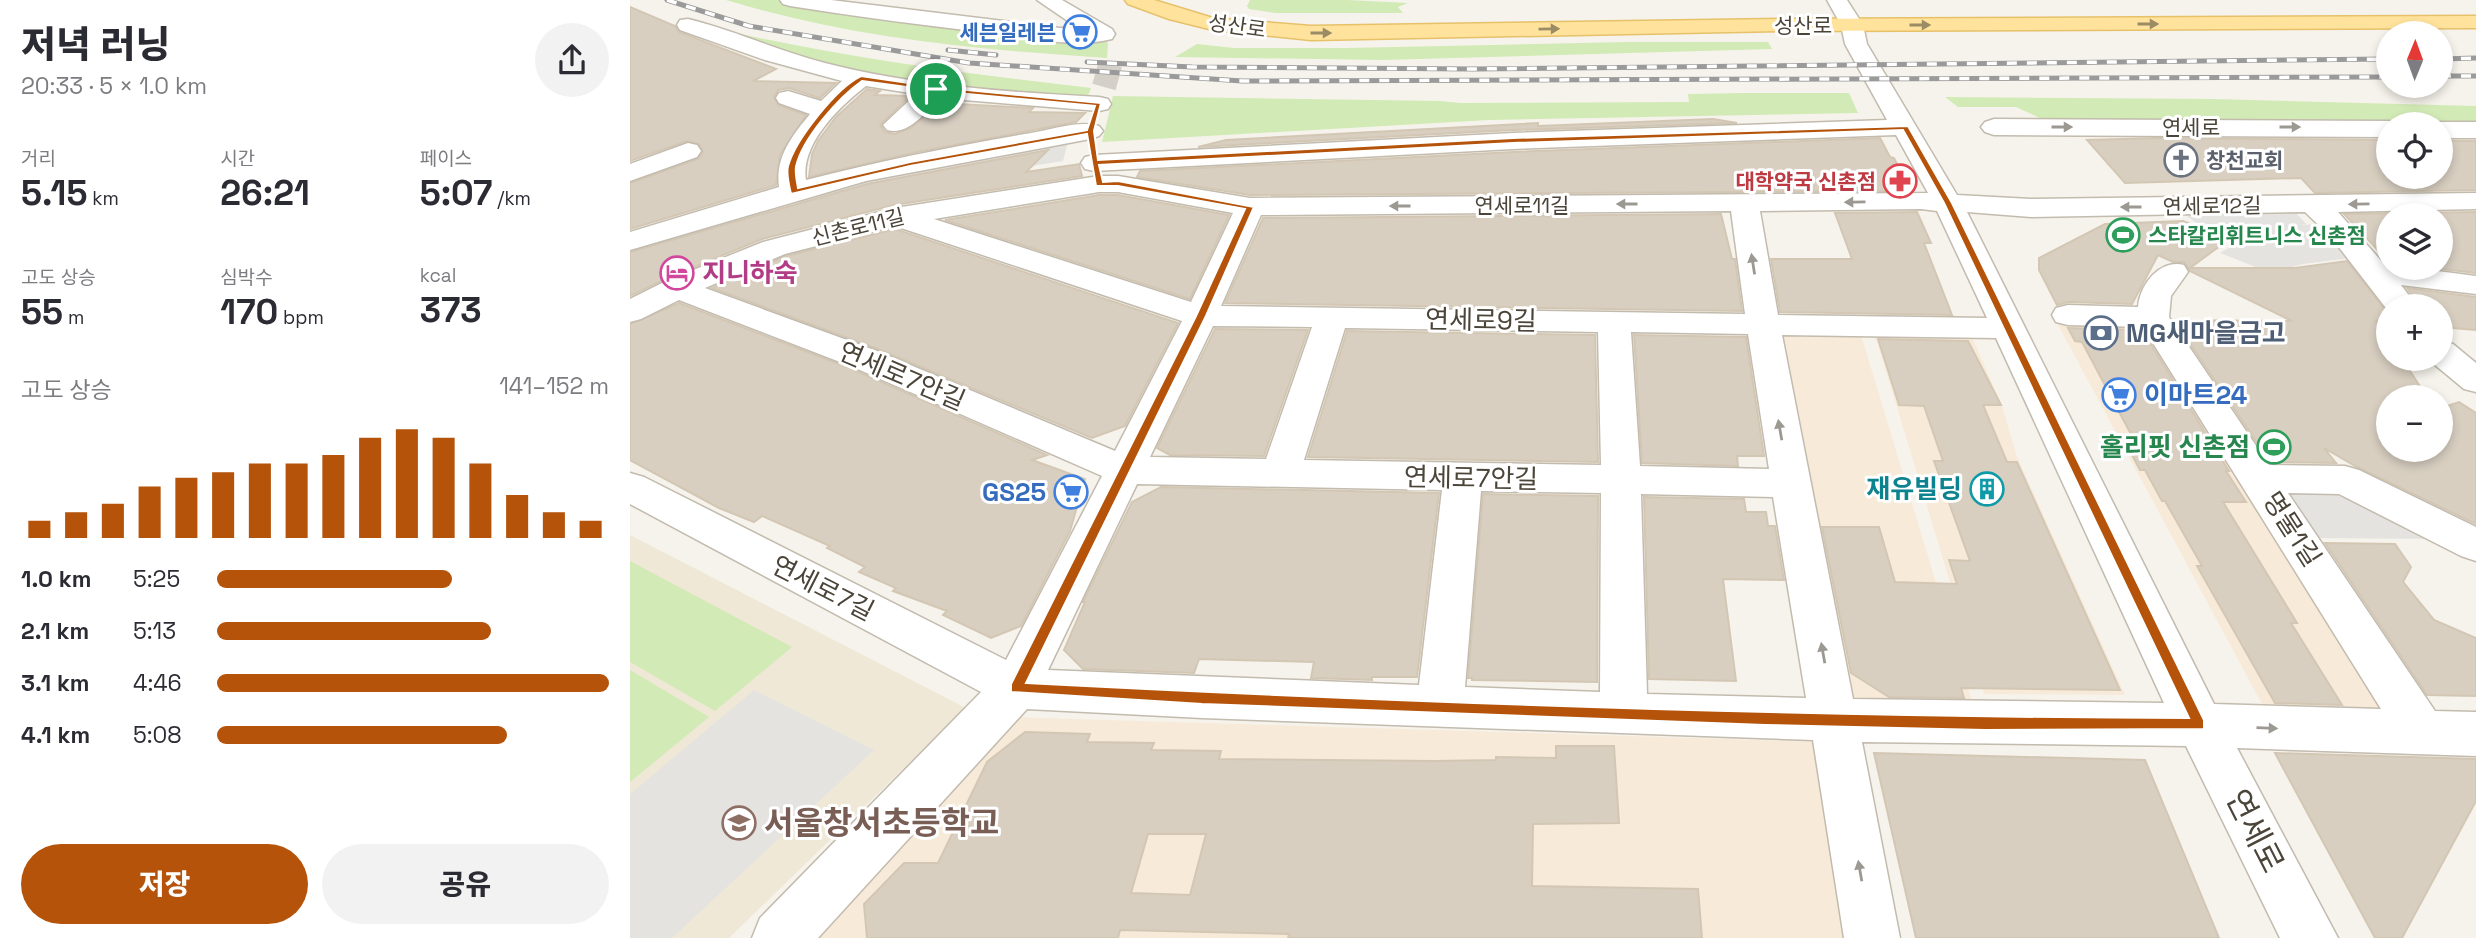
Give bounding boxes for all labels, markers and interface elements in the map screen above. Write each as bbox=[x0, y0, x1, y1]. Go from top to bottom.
street label: 성산로 bbox=[1206, 9, 1268, 43]
street label: 성산로 bbox=[1774, 12, 1832, 39]
supermarket icon: 세븐일레븐 bbox=[1061, 13, 1099, 51]
one-way arrow bbox=[2137, 18, 2159, 30]
place label: 세븐일레븐 bbox=[959, 19, 1056, 46]
one-way arrow bbox=[1910, 19, 1932, 31]
text: 저녁 러닝 bbox=[21, 21, 171, 69]
north arrow bbox=[2376, 21, 2454, 98]
map controls bbox=[2376, 21, 2453, 462]
button: share bbox=[535, 23, 609, 97]
one-way arrow bbox=[1538, 23, 1560, 35]
one-way arrow bbox=[1311, 27, 1333, 39]
pin bbox=[906, 59, 966, 119]
icon: arrive bbox=[917, 70, 955, 108]
text: 20:33 · 5 × 1.0 km bbox=[21, 71, 207, 101]
button: locate bbox=[2376, 112, 2453, 189]
street label: 연세로 bbox=[2162, 114, 2220, 141]
one-way arrow bbox=[2051, 121, 2073, 133]
one-way arrow bbox=[2279, 121, 2301, 133]
church icon: 창천교회 bbox=[2162, 141, 2200, 179]
text: 거리 bbox=[21, 146, 56, 171]
text: 시간 bbox=[220, 146, 255, 171]
text: 페이스 bbox=[420, 146, 472, 171]
place label: 창천교회 bbox=[2206, 147, 2283, 174]
pharmacy icon: 대학약국 신촌점 bbox=[1881, 162, 1919, 200]
place label: 대학약국 신촌점 bbox=[1735, 168, 1876, 195]
text: 5.15 bbox=[21, 171, 87, 215]
text: 26:21 bbox=[220, 171, 310, 215]
text: 5:07 bbox=[420, 171, 492, 215]
text: km bbox=[87, 186, 119, 211]
text: /km bbox=[492, 186, 531, 211]
street label: 연세로11길 bbox=[1475, 192, 1569, 219]
street label: 연세로12길 bbox=[2162, 192, 2262, 220]
one-way arrow bbox=[1844, 196, 1866, 208]
one-way arrow bbox=[1616, 198, 1638, 210]
one-way arrow bbox=[2348, 198, 2370, 209]
one-way arrow bbox=[1389, 200, 1411, 212]
one-way arrow bbox=[2120, 201, 2142, 213]
street label: 신촌로11길 bbox=[809, 202, 907, 252]
button: layers bbox=[2376, 203, 2453, 280]
sports icon: 스타칼리휘트니스 신촌점 bbox=[2104, 216, 2142, 254]
place label: 스타칼리휘트니스 신촌점 bbox=[2148, 222, 2366, 249]
one-way arrow bbox=[1747, 252, 1758, 274]
hotel icon: 지니하숙 bbox=[658, 254, 696, 292]
place label: 지니하숙 bbox=[702, 256, 798, 290]
text: kcal bbox=[420, 263, 456, 288]
text: 고도 상승 bbox=[21, 265, 96, 290]
text: 심박수 bbox=[220, 265, 273, 290]
text: 373 bbox=[420, 288, 482, 332]
text: 55 bbox=[21, 290, 63, 334]
text: 170 bbox=[220, 290, 278, 334]
button: + bbox=[2376, 294, 2453, 371]
street label: 연세로9길 bbox=[1425, 302, 1537, 338]
text: m bbox=[63, 305, 84, 330]
text: bpm bbox=[278, 305, 324, 330]
bank icon: MG새마을금고 bbox=[2082, 314, 2120, 352]
place label: MG새마을금고 bbox=[2126, 316, 2286, 350]
street label: 연세로7안길 bbox=[834, 334, 970, 418]
text: 141–152 m bbox=[499, 371, 609, 401]
text: 고도 상승 bbox=[21, 375, 112, 405]
supermarket icon: 이마트24 bbox=[2100, 376, 2138, 414]
place label: 이마트24 bbox=[2144, 378, 2247, 412]
button: − bbox=[2376, 385, 2453, 462]
one-way arrow bbox=[1774, 419, 1785, 441]
sports icon: 홀리핏 신촌점 bbox=[2255, 428, 2293, 466]
place label: 홀리핏 신촌점 bbox=[2100, 430, 2250, 464]
street label: 연세로7안길 bbox=[1404, 460, 1538, 496]
building icon: 재유빌딩 bbox=[1968, 470, 2006, 508]
place label: 재유빌딩 bbox=[1866, 472, 1962, 506]
supermarket icon: GS25 bbox=[1052, 473, 1090, 511]
place label: GS25 bbox=[982, 475, 1046, 509]
street label: 명물1길 bbox=[2255, 485, 2329, 573]
street label: 연세로7길 bbox=[766, 548, 880, 628]
text: 1.0 km bbox=[21, 564, 91, 594]
text: 5:25 bbox=[133, 564, 180, 594]
text: 2.1 km bbox=[21, 616, 89, 646]
text: 5:13 bbox=[133, 616, 176, 646]
one-way arrow bbox=[1817, 642, 1828, 664]
text: 3.1 km bbox=[21, 668, 90, 698]
text: 4:46 bbox=[133, 668, 182, 698]
text: 4.1 km bbox=[21, 720, 90, 750]
text: 5:08 bbox=[133, 720, 182, 750]
one-way arrow bbox=[2257, 722, 2279, 733]
street label: 연세로 bbox=[2217, 783, 2293, 879]
place label: 서울창서초등학교 bbox=[764, 803, 1000, 843]
school or university icon: 서울창서초등학교 bbox=[720, 804, 758, 842]
button: 저장 bbox=[21, 844, 308, 924]
button: 공유 bbox=[322, 844, 609, 924]
one-way arrow bbox=[1854, 860, 1865, 882]

